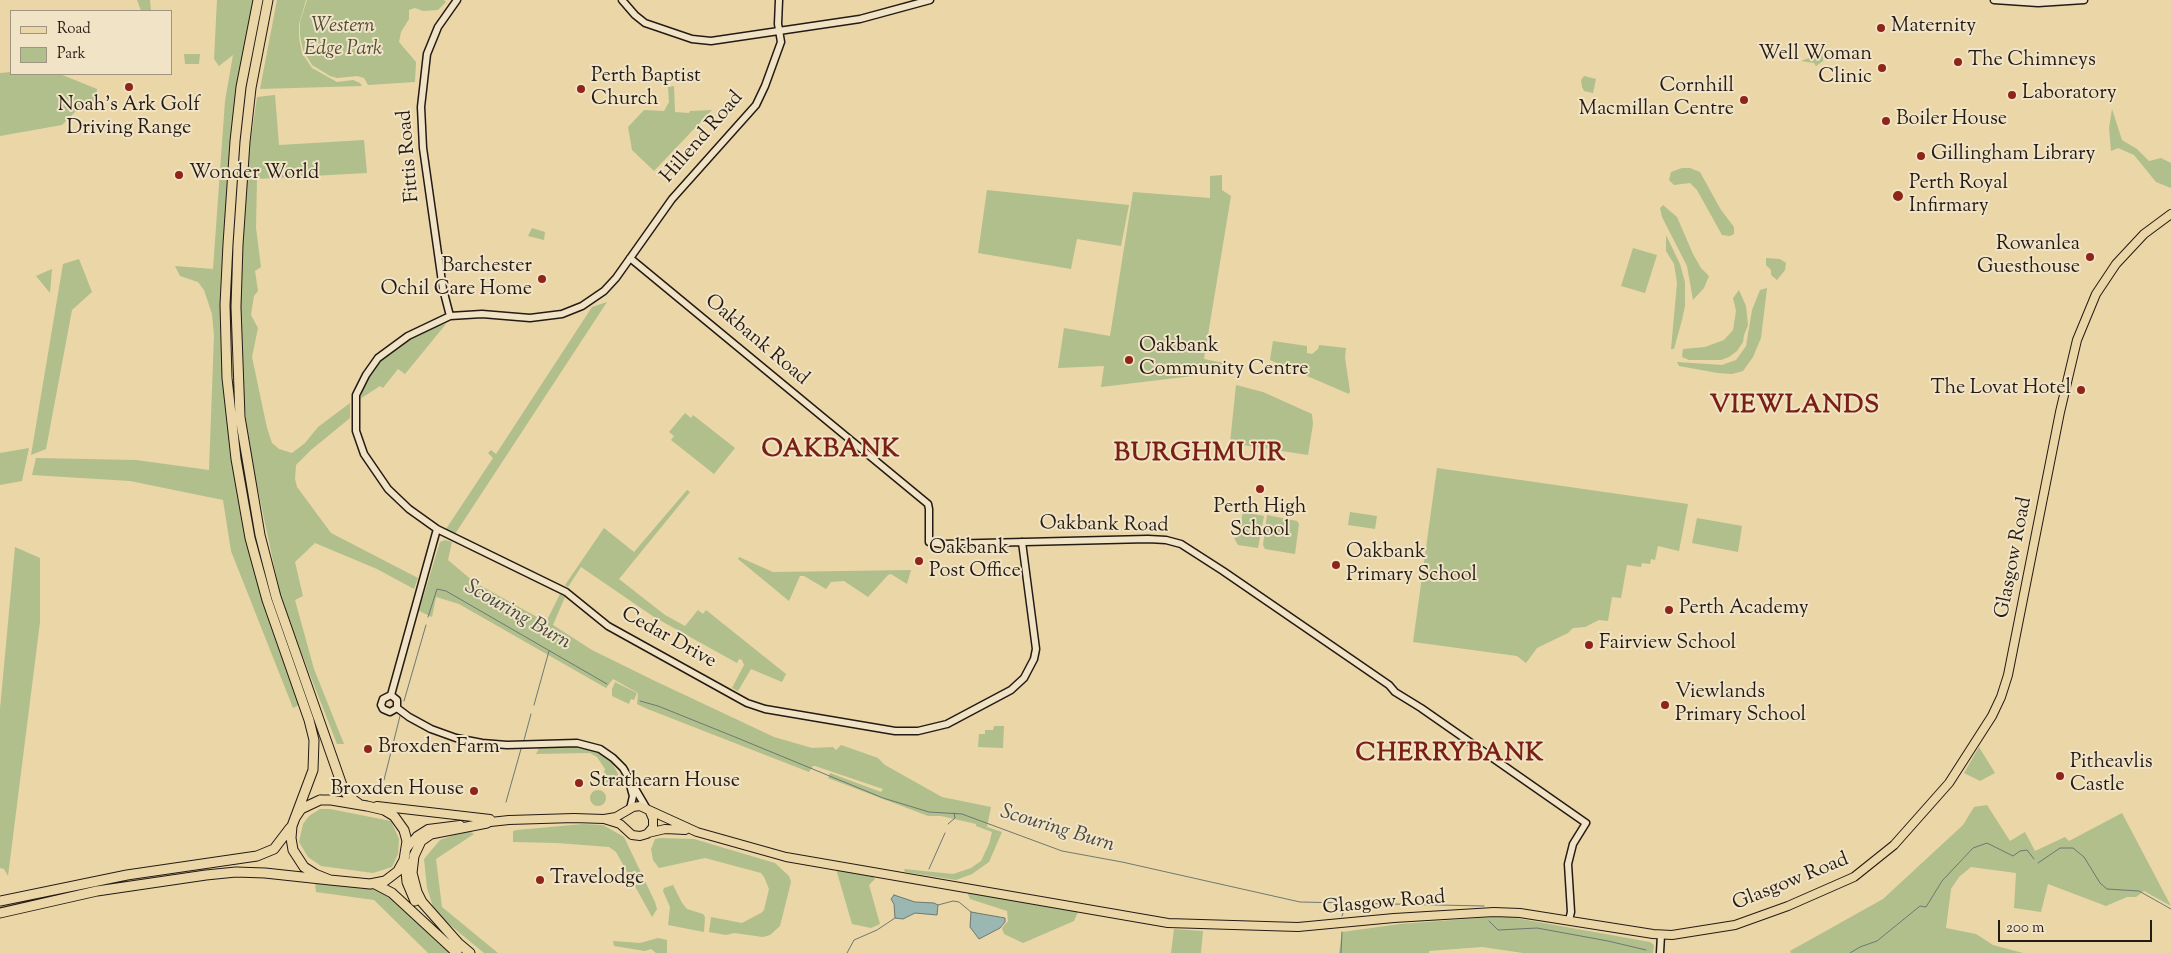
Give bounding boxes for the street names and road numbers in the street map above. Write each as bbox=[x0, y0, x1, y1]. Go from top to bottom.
street label: Hillend Road bbox=[657, 87, 749, 189]
street label: Fittis Road bbox=[394, 109, 426, 203]
street label: Oakbank Road bbox=[699, 290, 813, 392]
street label: Glasgow Road bbox=[1991, 495, 2039, 621]
street label: Oakbank Road bbox=[1039, 513, 1169, 539]
street label: Cedar Drive bbox=[616, 603, 720, 675]
street label: Glasgow Road bbox=[1729, 849, 1853, 917]
street label: Glasgow Road bbox=[1322, 887, 1446, 921]

